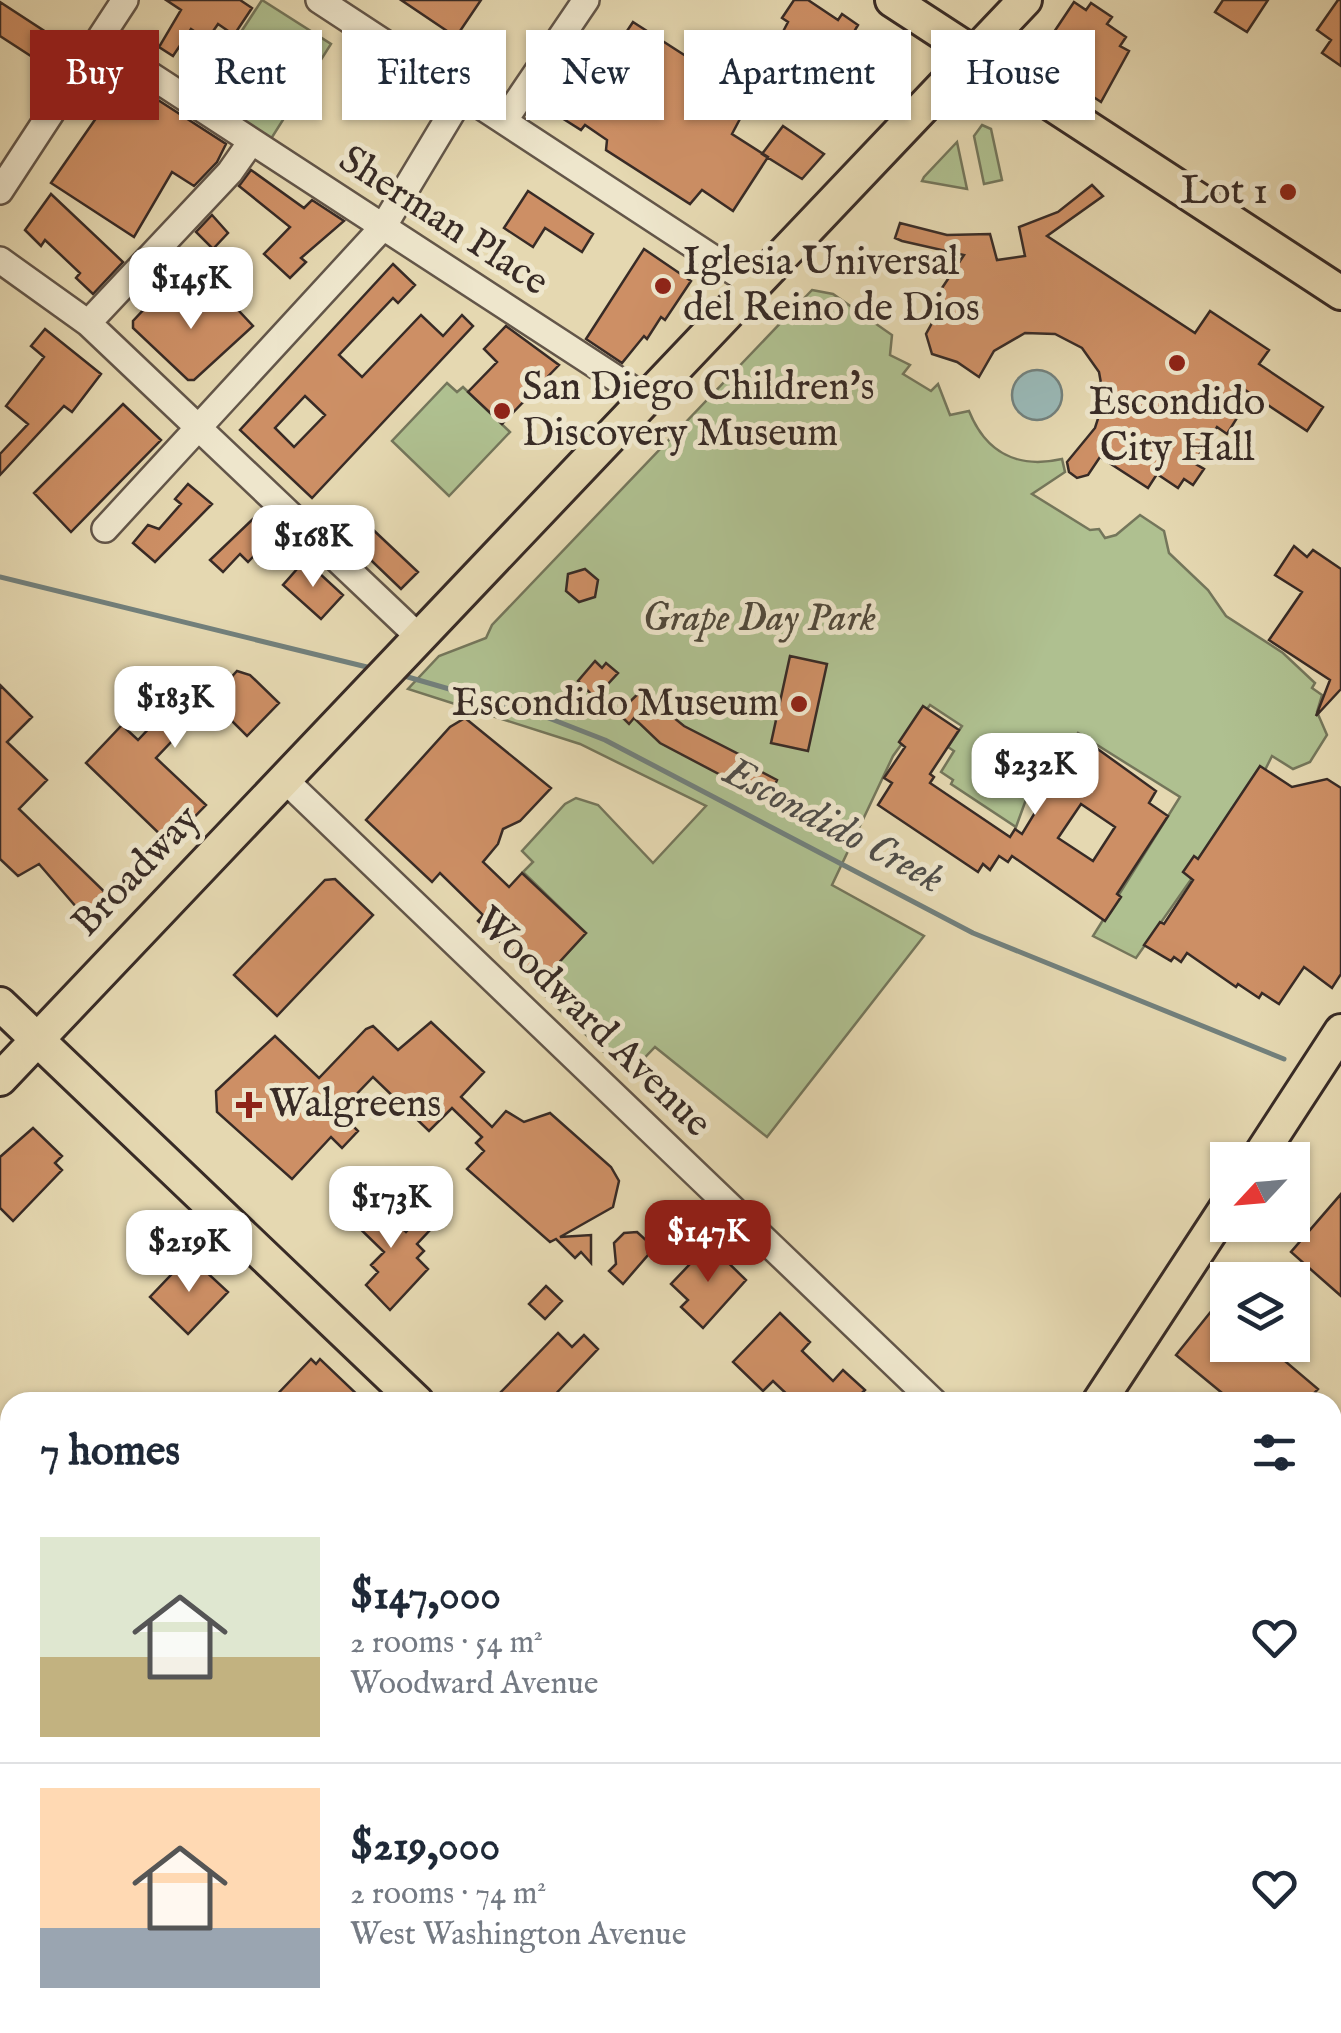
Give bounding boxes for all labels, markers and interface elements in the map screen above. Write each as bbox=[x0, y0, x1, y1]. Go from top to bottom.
chip: Buy bbox=[30, 30, 159, 120]
chip: Rent bbox=[179, 30, 322, 120]
chip: Filters bbox=[342, 30, 506, 120]
chip: New bbox=[526, 30, 664, 120]
chip: Apartment bbox=[684, 30, 911, 120]
chip: House bbox=[931, 30, 1095, 120]
street label: Sherman Place bbox=[329, 135, 557, 309]
place label: Lot 1 bbox=[1180, 167, 1268, 218]
marker: Lot 1 bbox=[1277, 181, 1299, 203]
place label: Iglesia Universal del Reino de Dios bbox=[683, 238, 980, 335]
pin: $145K bbox=[121, 247, 261, 332]
text: $145K bbox=[151, 259, 231, 300]
marker: Iglesia Universal del Reino de Dios bbox=[652, 275, 674, 297]
marker: Escondido City Hall bbox=[1166, 352, 1188, 374]
place label: San Diego Children's Discovery Museum bbox=[522, 363, 875, 460]
place label: Escondido City Hall bbox=[1089, 378, 1265, 475]
marker: San Diego Children's Discovery Museum bbox=[491, 400, 513, 422]
pin: $168K bbox=[243, 505, 383, 590]
text: $168K bbox=[274, 517, 352, 558]
park label: Grape Day Park bbox=[642, 594, 876, 645]
pin: $183K bbox=[105, 666, 245, 751]
text: $183K bbox=[136, 678, 214, 719]
place label: Escondido Museum bbox=[452, 679, 779, 730]
marker: Escondido Museum bbox=[788, 693, 810, 715]
pin: $232K bbox=[965, 733, 1105, 818]
water label: Escondido Creek bbox=[713, 745, 953, 906]
text: $232K bbox=[994, 745, 1076, 786]
street label: Broadway bbox=[62, 795, 212, 949]
street label: Woodward Avenue bbox=[463, 897, 721, 1149]
place label: Walgreens bbox=[269, 1080, 441, 1131]
marker: Walgreens bbox=[238, 1094, 260, 1116]
north arrow bbox=[1210, 1142, 1310, 1242]
map controls bbox=[1210, 1142, 1310, 1362]
pin: $173K bbox=[321, 1166, 461, 1251]
text: $173K bbox=[351, 1178, 431, 1219]
pin: $147K bbox=[638, 1200, 778, 1285]
pin: $219K bbox=[119, 1210, 259, 1295]
text: $147K bbox=[667, 1212, 749, 1253]
text: $219K bbox=[148, 1222, 230, 1263]
button: layers bbox=[1210, 1262, 1310, 1362]
icon: filters bbox=[1247, 1425, 1302, 1480]
text: 7 homes bbox=[40, 1426, 180, 1479]
text: $147,000 bbox=[350, 1570, 501, 1623]
icon: home bbox=[120, 1577, 240, 1697]
icon: heart bbox=[1247, 1610, 1302, 1665]
text: 2 rooms · 54 m² bbox=[350, 1623, 543, 1664]
text: Woodward Avenue bbox=[350, 1664, 599, 1705]
text: $219,000 bbox=[350, 1821, 500, 1874]
icon: home bbox=[120, 1828, 240, 1948]
icon: heart bbox=[1247, 1861, 1302, 1916]
text: 2 rooms · 74 m² bbox=[350, 1874, 546, 1915]
text: West Washington Avenue bbox=[350, 1915, 686, 1956]

